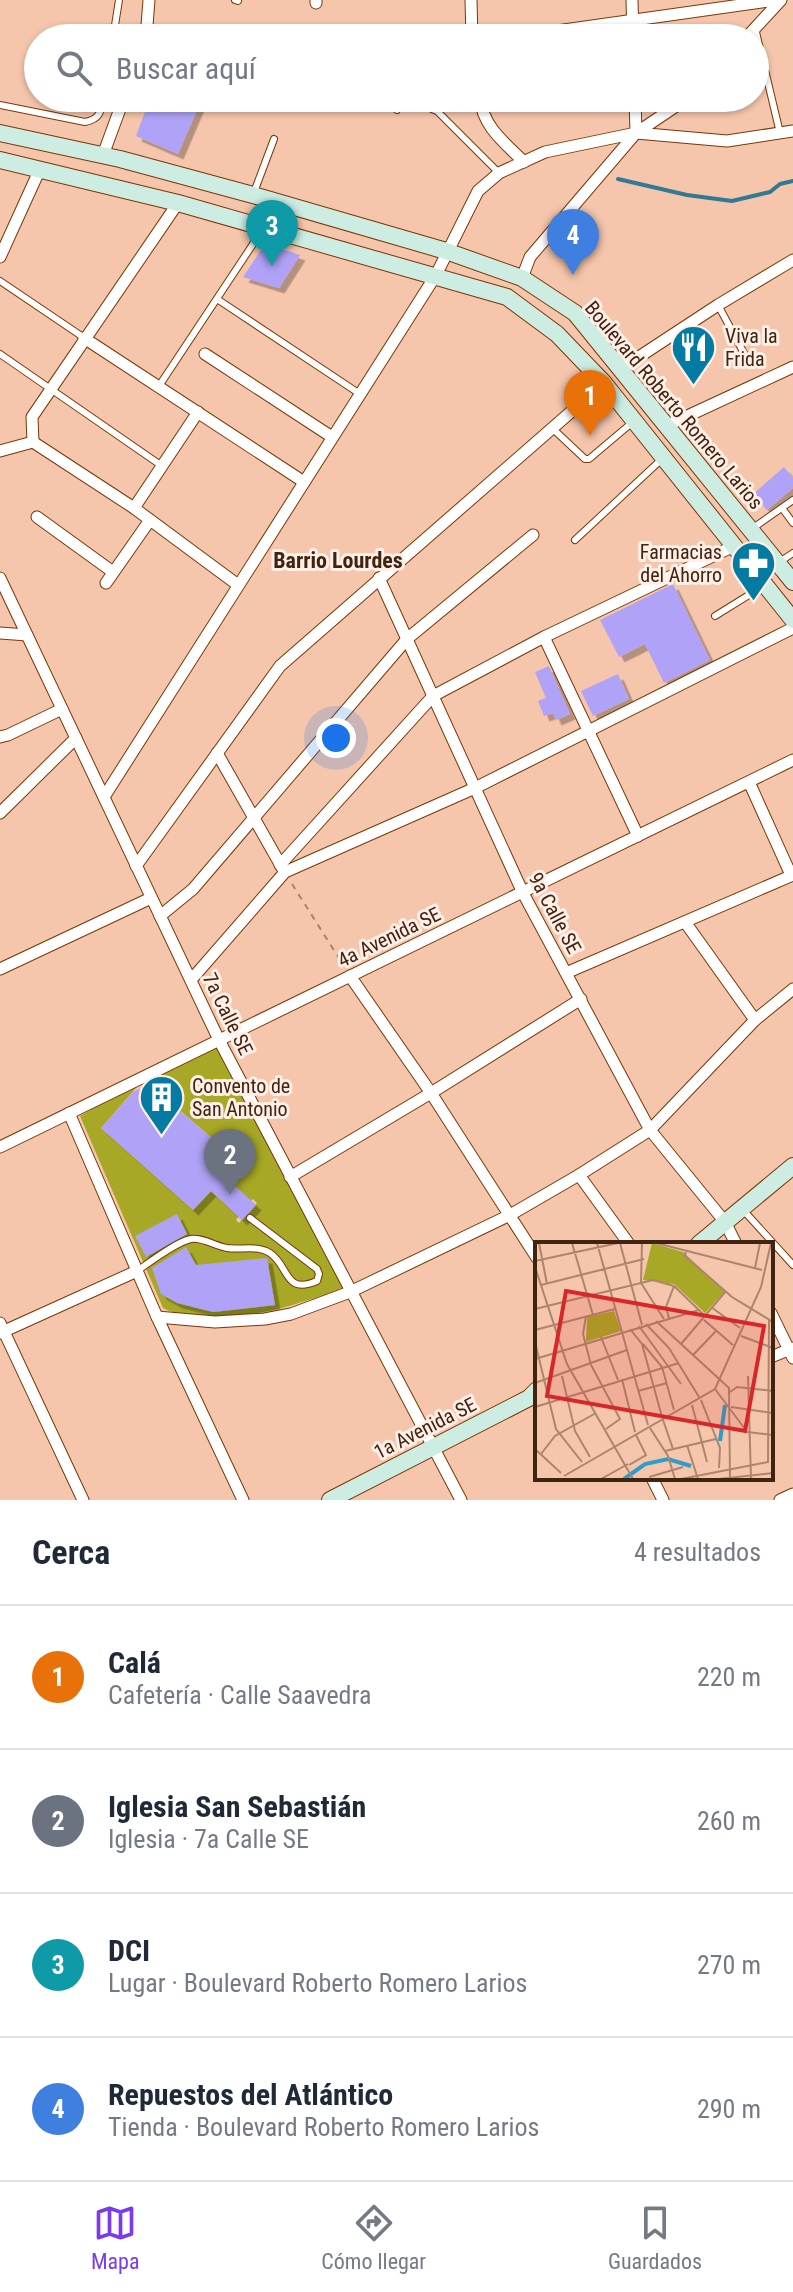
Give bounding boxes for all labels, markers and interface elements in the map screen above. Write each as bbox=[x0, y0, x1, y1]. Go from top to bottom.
search box bbox=[24, 24, 769, 112]
icon: search bbox=[52, 46, 96, 90]
text: Buscar aquí bbox=[116, 51, 256, 86]
pin: 3 bbox=[246, 200, 298, 266]
pin: 4 bbox=[547, 209, 599, 275]
street label: Boulevard Roberto Romero Larios bbox=[580, 296, 768, 514]
restaurant icon: Viva la Frida bbox=[670, 323, 718, 386]
place label: Viva la Frida bbox=[725, 324, 778, 371]
pin: 1 bbox=[564, 370, 616, 436]
place label: Farmacias del Ahorro bbox=[640, 540, 722, 587]
pharmacy icon: Farmacias del Ahorro bbox=[729, 540, 777, 603]
district label: Barrio Lourdes bbox=[273, 548, 403, 573]
your location bbox=[316, 718, 356, 758]
street label: 9a Calle SE bbox=[524, 868, 586, 958]
street label: 4a Avenida SE bbox=[334, 902, 444, 972]
street label: 7a Calle SE bbox=[198, 969, 258, 1059]
building icon: Convento de San Antonio bbox=[137, 1074, 185, 1137]
place label: Convento de San Antonio bbox=[192, 1074, 290, 1121]
pin: 2 bbox=[204, 1129, 256, 1195]
inset map bbox=[535, 1242, 773, 1480]
street label: 1a Avenida SE bbox=[370, 1392, 480, 1464]
text: Cerca bbox=[32, 1532, 110, 1572]
text: 4 resultados bbox=[634, 1537, 761, 1567]
text: Calá bbox=[108, 1645, 161, 1680]
text: 1 bbox=[51, 1662, 65, 1692]
text: 220 m bbox=[697, 1662, 761, 1692]
text: Cafetería · Calle Saavedra bbox=[108, 1680, 371, 1710]
text: Iglesia San Sebastián bbox=[108, 1789, 366, 1824]
text: 2 bbox=[51, 1806, 65, 1836]
text: 260 m bbox=[697, 1806, 761, 1836]
text: Iglesia · 7a Calle SE bbox=[108, 1824, 309, 1854]
text: DCI bbox=[108, 1933, 150, 1968]
text: 3 bbox=[51, 1950, 65, 1980]
text: 270 m bbox=[697, 1950, 761, 1980]
text: Lugar · Boulevard Roberto Romero Larios bbox=[108, 1968, 527, 1998]
text: Repuestos del Atlántico bbox=[108, 2077, 393, 2112]
text: 4 bbox=[51, 2094, 65, 2124]
text: 290 m bbox=[697, 2094, 761, 2124]
text: Tienda · Boulevard Roberto Romero Larios bbox=[108, 2112, 539, 2142]
tab: Mapa bbox=[91, 2201, 139, 2274]
tab: Cómo llegar bbox=[321, 2201, 426, 2274]
tab: Guardados bbox=[608, 2201, 702, 2274]

